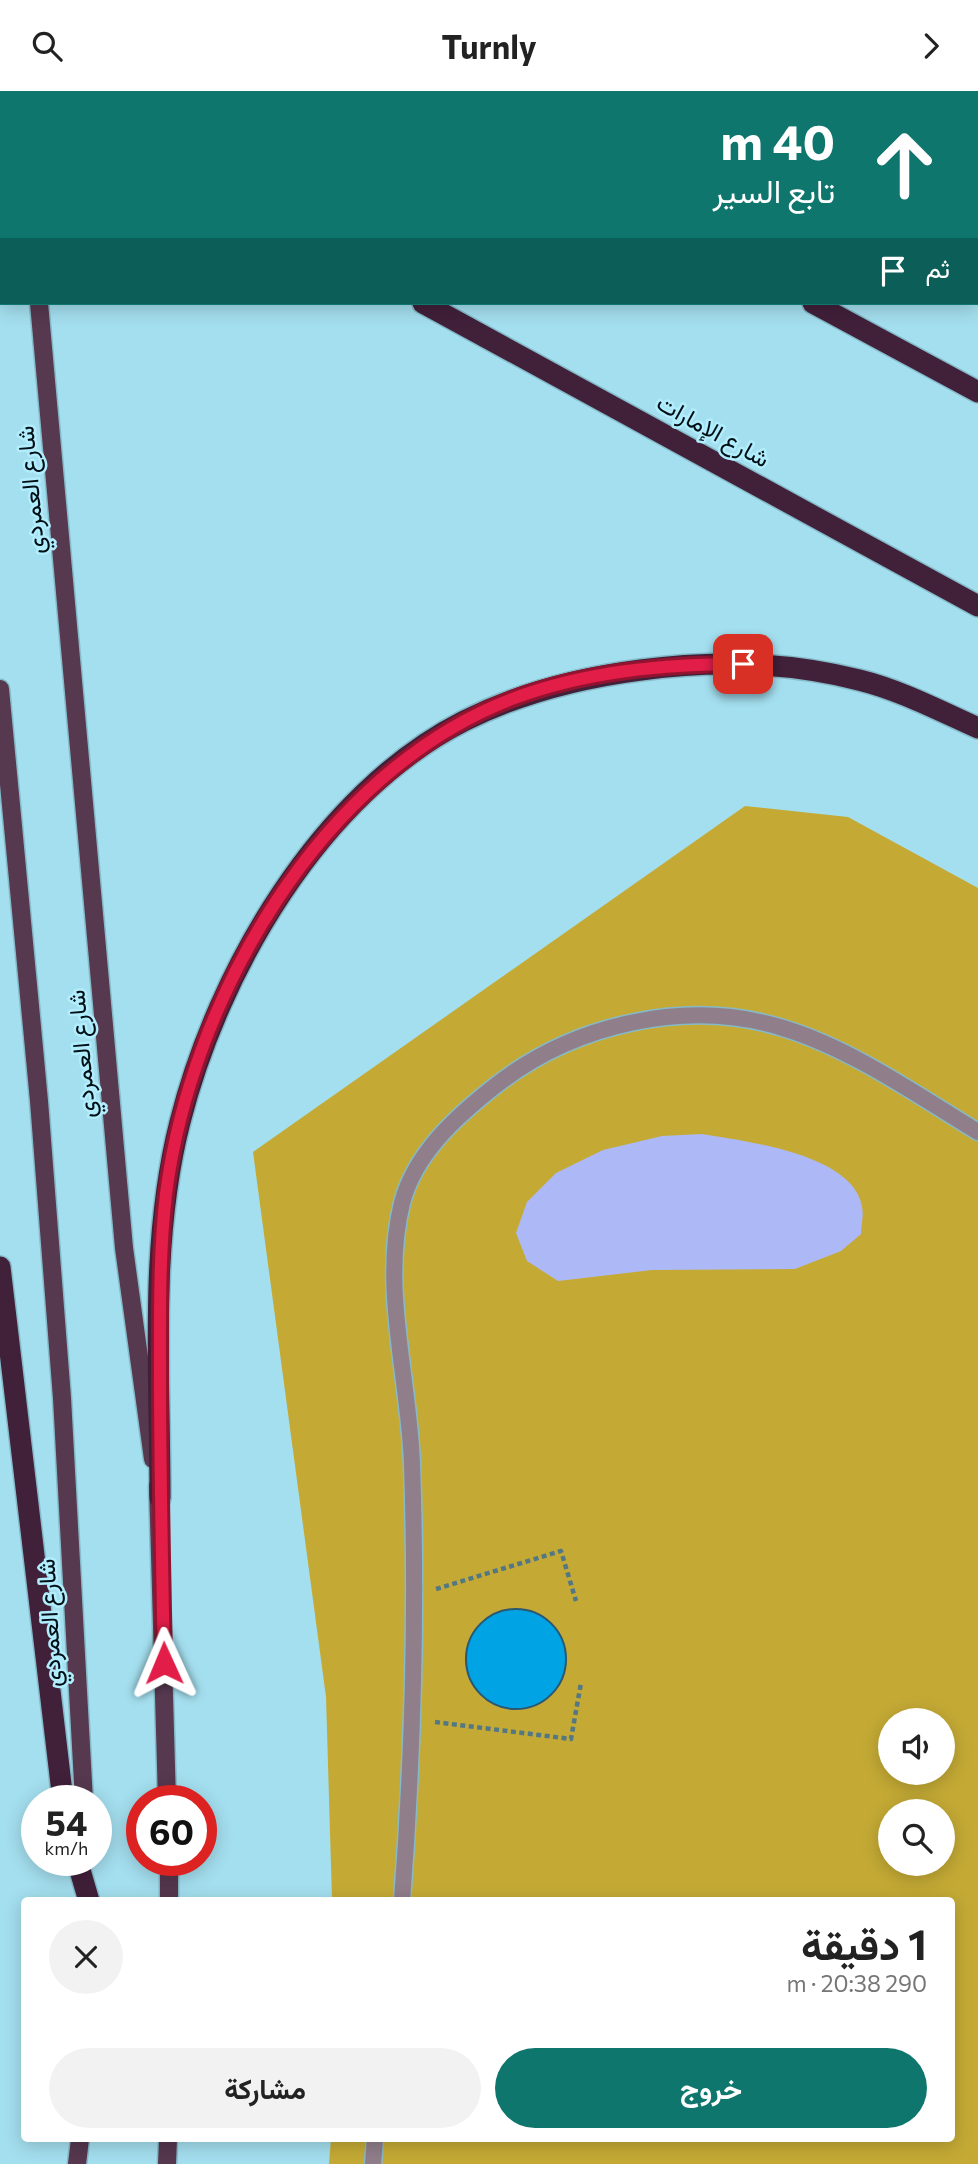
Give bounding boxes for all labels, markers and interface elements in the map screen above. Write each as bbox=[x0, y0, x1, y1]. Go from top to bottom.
text: Turnly bbox=[442, 26, 536, 66]
icon: search bbox=[28, 27, 66, 65]
icon: forward bbox=[912, 27, 950, 65]
text: 40 m bbox=[720, 110, 835, 170]
icon: ahead bbox=[859, 119, 950, 210]
text: تابع السير bbox=[713, 170, 835, 210]
icon: arrive bbox=[874, 252, 912, 290]
text: ثم bbox=[926, 252, 950, 283]
street label: شارع الإمارات bbox=[651, 387, 775, 475]
street label: شارع العمردي bbox=[9, 424, 56, 555]
pin bbox=[713, 634, 773, 694]
icon: arrive bbox=[724, 645, 762, 683]
street label: شارع العمردي bbox=[60, 988, 107, 1119]
street label: شارع العمردي bbox=[31, 1558, 72, 1688]
position arrow bbox=[127, 1626, 201, 1700]
map controls bbox=[878, 1708, 955, 1876]
button: sound bbox=[878, 1708, 955, 1785]
speed limit sign: 60 bbox=[126, 1785, 217, 1876]
button: search bbox=[878, 1799, 955, 1876]
text: 54 bbox=[46, 1800, 87, 1843]
text: km/h bbox=[45, 1837, 88, 1859]
text: 1 دقيقة bbox=[801, 1917, 927, 1969]
button: close bbox=[49, 1920, 123, 1994]
text: 290 m · 20:38 bbox=[786, 1969, 927, 1997]
button: مشاركة bbox=[49, 2048, 481, 2128]
button: خروج bbox=[495, 2048, 927, 2128]

